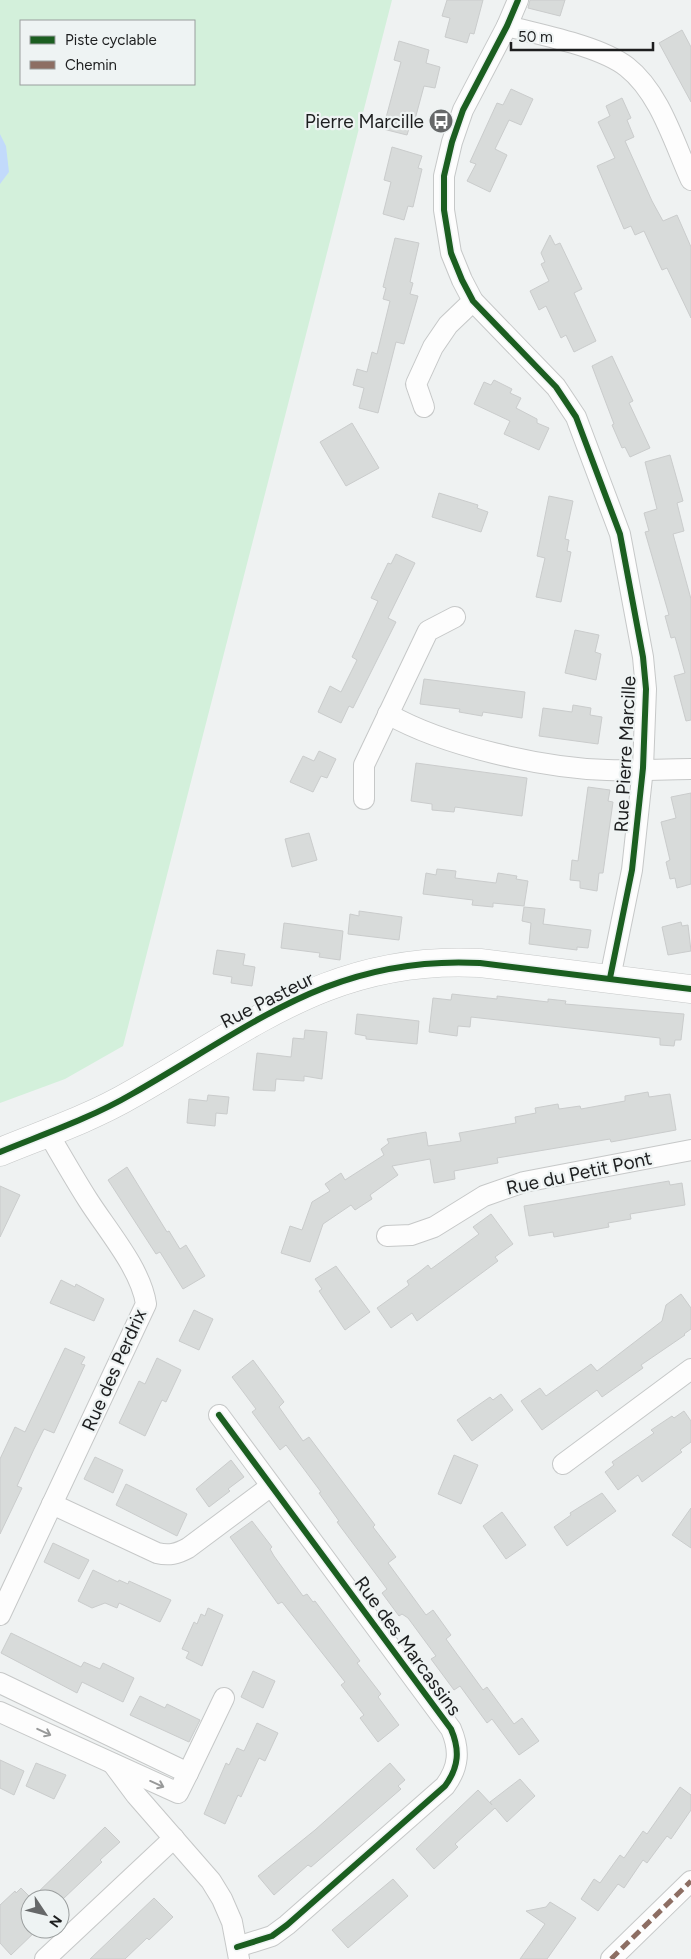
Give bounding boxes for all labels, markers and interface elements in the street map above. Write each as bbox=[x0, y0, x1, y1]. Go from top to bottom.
legend bbox=[20, 20, 195, 85]
scale bar bbox=[511, 20, 654, 52]
text: 50 m bbox=[518, 28, 553, 46]
text: Piste cyclable bbox=[65, 31, 157, 49]
text: Chemin bbox=[65, 56, 117, 74]
bus stop icon: Pierre Marcille bbox=[428, 108, 454, 134]
place label: Pierre Marcille bbox=[305, 110, 424, 133]
street label: Rue Pierre Marcille bbox=[609, 675, 641, 833]
street label: Rue Pasteur bbox=[217, 966, 318, 1033]
street label: Rue du Petit Pont bbox=[504, 1146, 654, 1200]
street label: Rue des Perdrix bbox=[77, 1305, 151, 1435]
street label: Rue des Marcassins bbox=[350, 1572, 466, 1720]
one-way arrow bbox=[36, 1728, 51, 1737]
one-way arrow bbox=[149, 1779, 164, 1789]
north arrow bbox=[20, 1889, 70, 1939]
text: N bbox=[45, 1912, 65, 1930]

